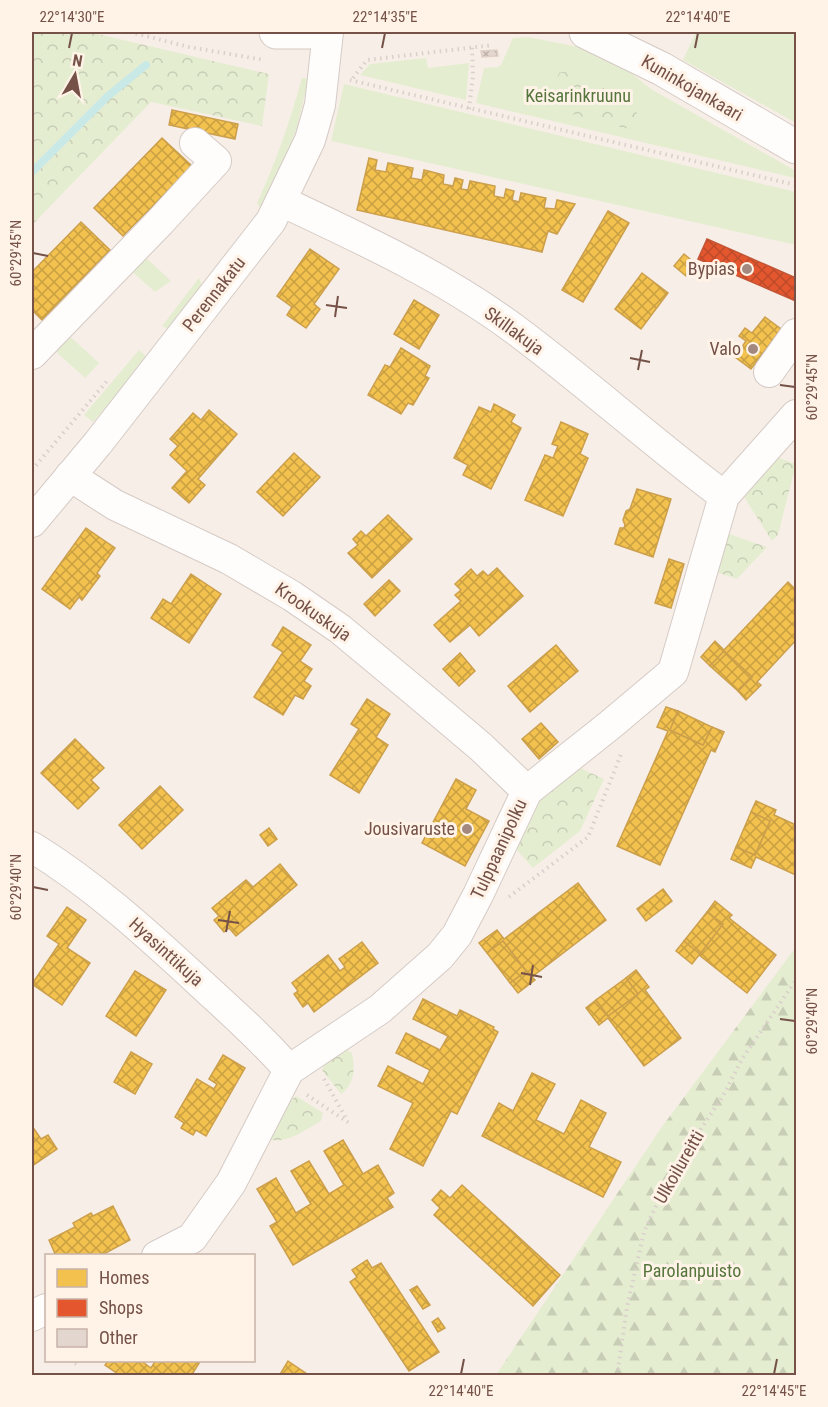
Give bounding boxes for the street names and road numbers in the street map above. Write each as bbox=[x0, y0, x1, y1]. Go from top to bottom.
street label: Kuninkojankaari bbox=[638, 50, 747, 125]
street label: Perennakatu bbox=[178, 252, 249, 335]
street label: Skillakuja bbox=[481, 302, 548, 359]
street label: Krookuskuja bbox=[271, 578, 355, 645]
street label: Tulppaanipolku bbox=[466, 795, 531, 902]
street label: Hyasinttikuja bbox=[125, 913, 208, 990]
street label: Ulkoilureitti bbox=[649, 1126, 708, 1207]

